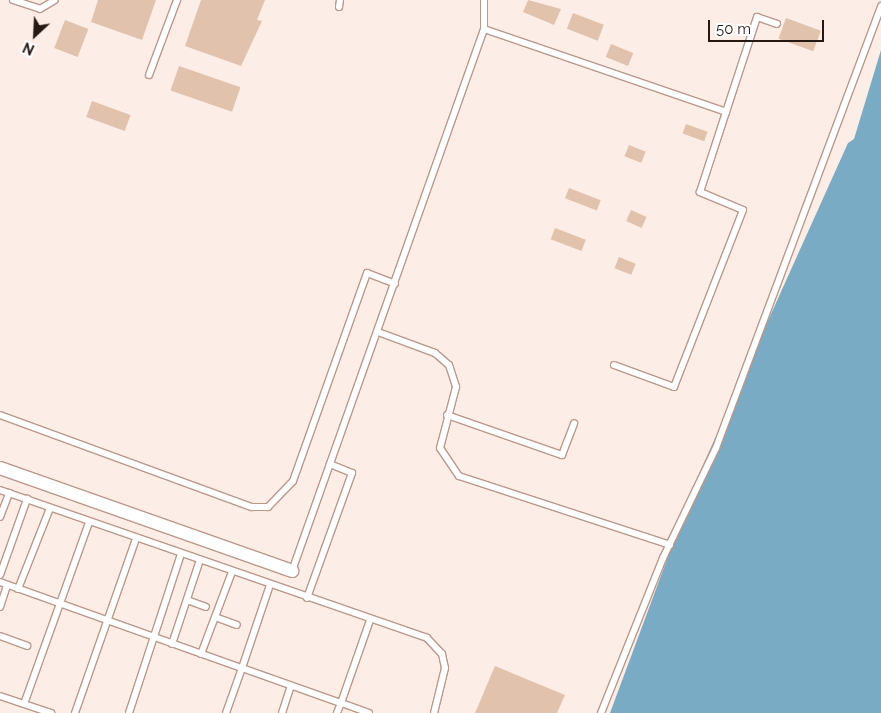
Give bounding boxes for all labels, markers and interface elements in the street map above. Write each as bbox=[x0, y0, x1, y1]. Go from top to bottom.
north arrow bbox=[10, 10, 60, 60]
scale bar bbox=[711, 10, 827, 42]
text: 50 m bbox=[716, 20, 751, 38]
text: N bbox=[20, 39, 37, 58]

